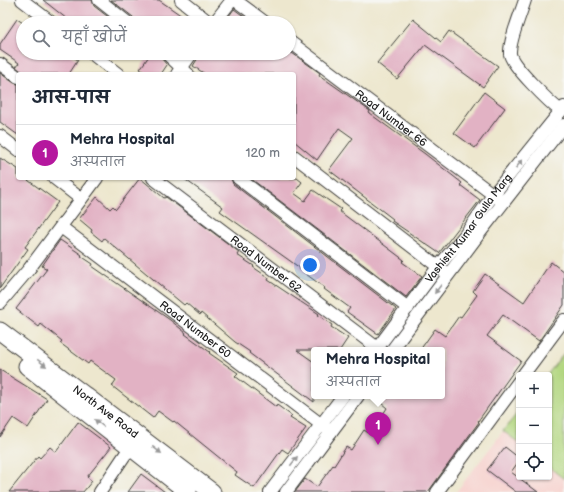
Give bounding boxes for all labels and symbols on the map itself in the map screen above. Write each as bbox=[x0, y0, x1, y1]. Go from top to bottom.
street label: Road Number 66 bbox=[353, 87, 430, 150]
one-way arrow bbox=[514, 158, 523, 169]
street label: Vashisht Kumar Gulla Marg bbox=[423, 171, 515, 285]
street label: Road Number 62 bbox=[228, 233, 305, 296]
your location bbox=[300, 255, 320, 275]
one-way arrow bbox=[434, 284, 442, 294]
street label: Road Number 60 bbox=[157, 298, 234, 361]
one-way arrow bbox=[37, 359, 48, 367]
street label: North Ave Road bbox=[70, 383, 141, 441]
pin: 1 bbox=[365, 412, 391, 445]
one-way arrow bbox=[94, 419, 105, 427]
one-way arrow bbox=[151, 446, 162, 455]
one-way arrow bbox=[289, 456, 298, 467]

